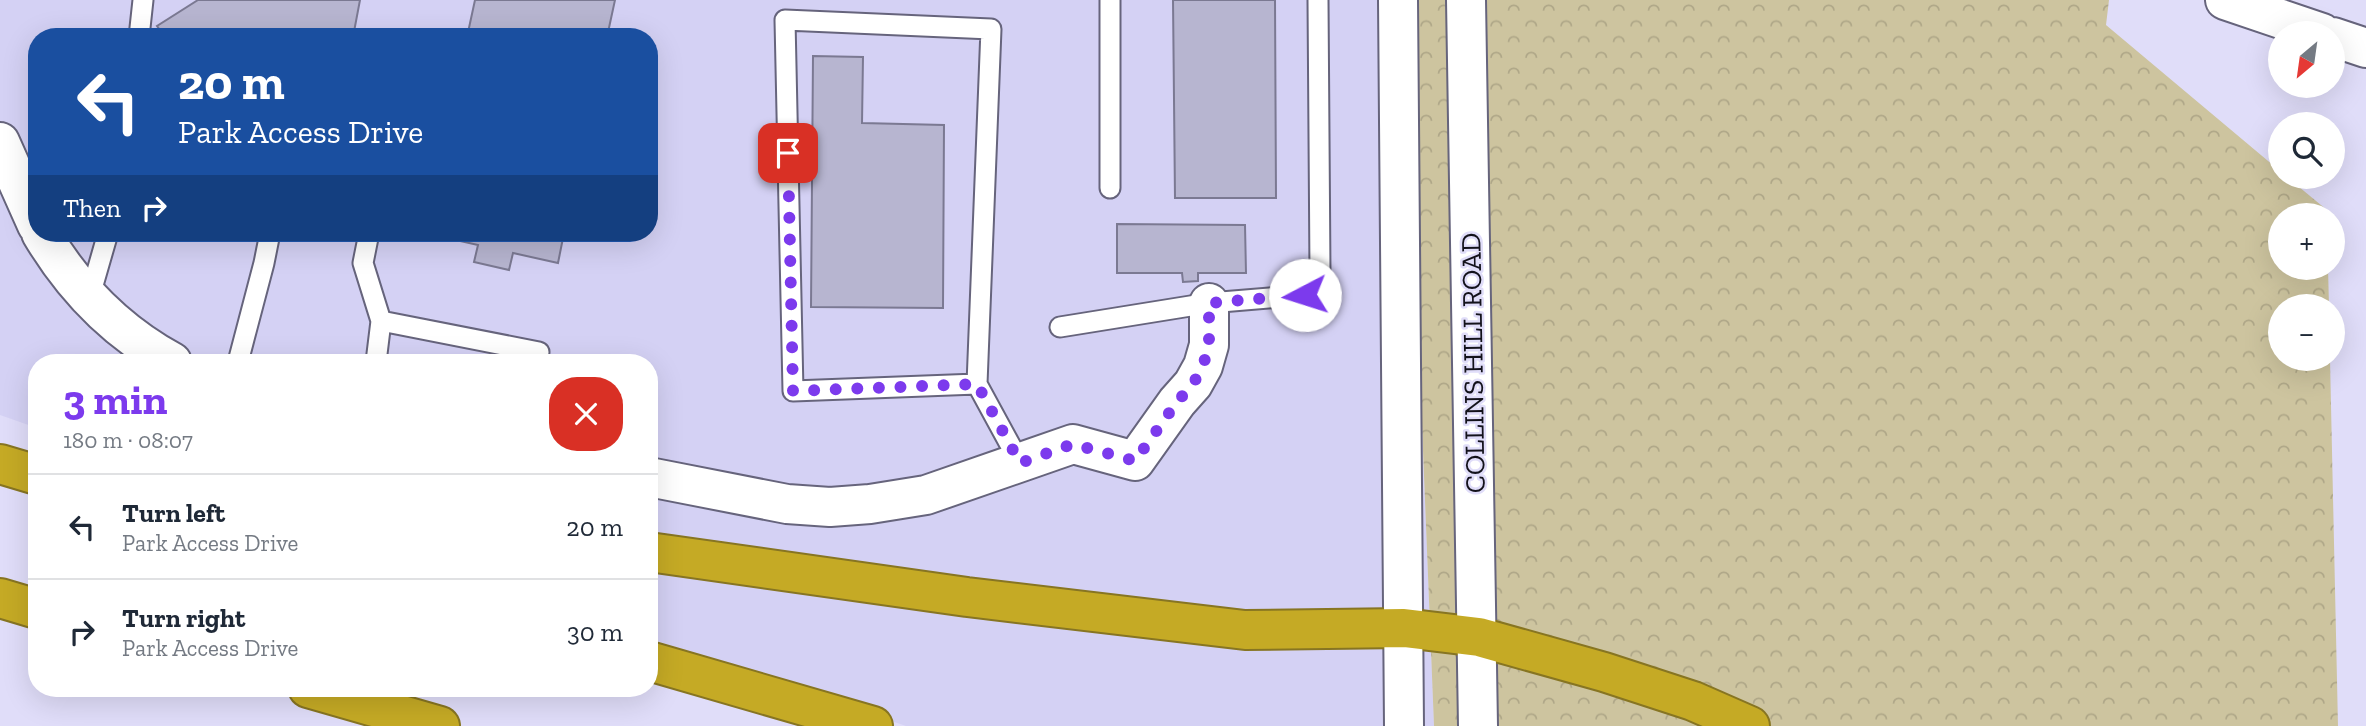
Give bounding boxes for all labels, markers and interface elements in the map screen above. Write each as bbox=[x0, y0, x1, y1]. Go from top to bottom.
north arrow bbox=[2268, 21, 2345, 98]
map controls bbox=[2268, 21, 2345, 371]
text: 20 m bbox=[178, 53, 285, 112]
icon: left bbox=[63, 56, 154, 147]
button: search bbox=[2268, 112, 2345, 189]
text: Park Access Drive bbox=[178, 113, 423, 151]
pin bbox=[758, 123, 818, 183]
icon: arrive bbox=[769, 134, 807, 172]
icon: right bbox=[135, 189, 173, 227]
text: Then bbox=[63, 192, 121, 224]
button: + bbox=[2268, 203, 2345, 280]
street label: COLLINS HILL ROAD bbox=[1454, 232, 1492, 494]
position arrow bbox=[1268, 258, 1342, 332]
button: − bbox=[2268, 294, 2345, 371]
text: 3 min bbox=[63, 374, 168, 425]
button: close bbox=[549, 377, 623, 451]
text: 180 m · 08:07 bbox=[63, 426, 193, 454]
text: Turn left bbox=[122, 497, 225, 529]
icon: left bbox=[63, 508, 101, 546]
text: 20 m bbox=[566, 511, 623, 543]
text: Park Access Drive bbox=[122, 529, 298, 557]
text: Turn right bbox=[122, 602, 245, 634]
icon: right bbox=[63, 613, 101, 651]
text: 30 m bbox=[567, 616, 623, 648]
text: Park Access Drive bbox=[122, 634, 298, 662]

